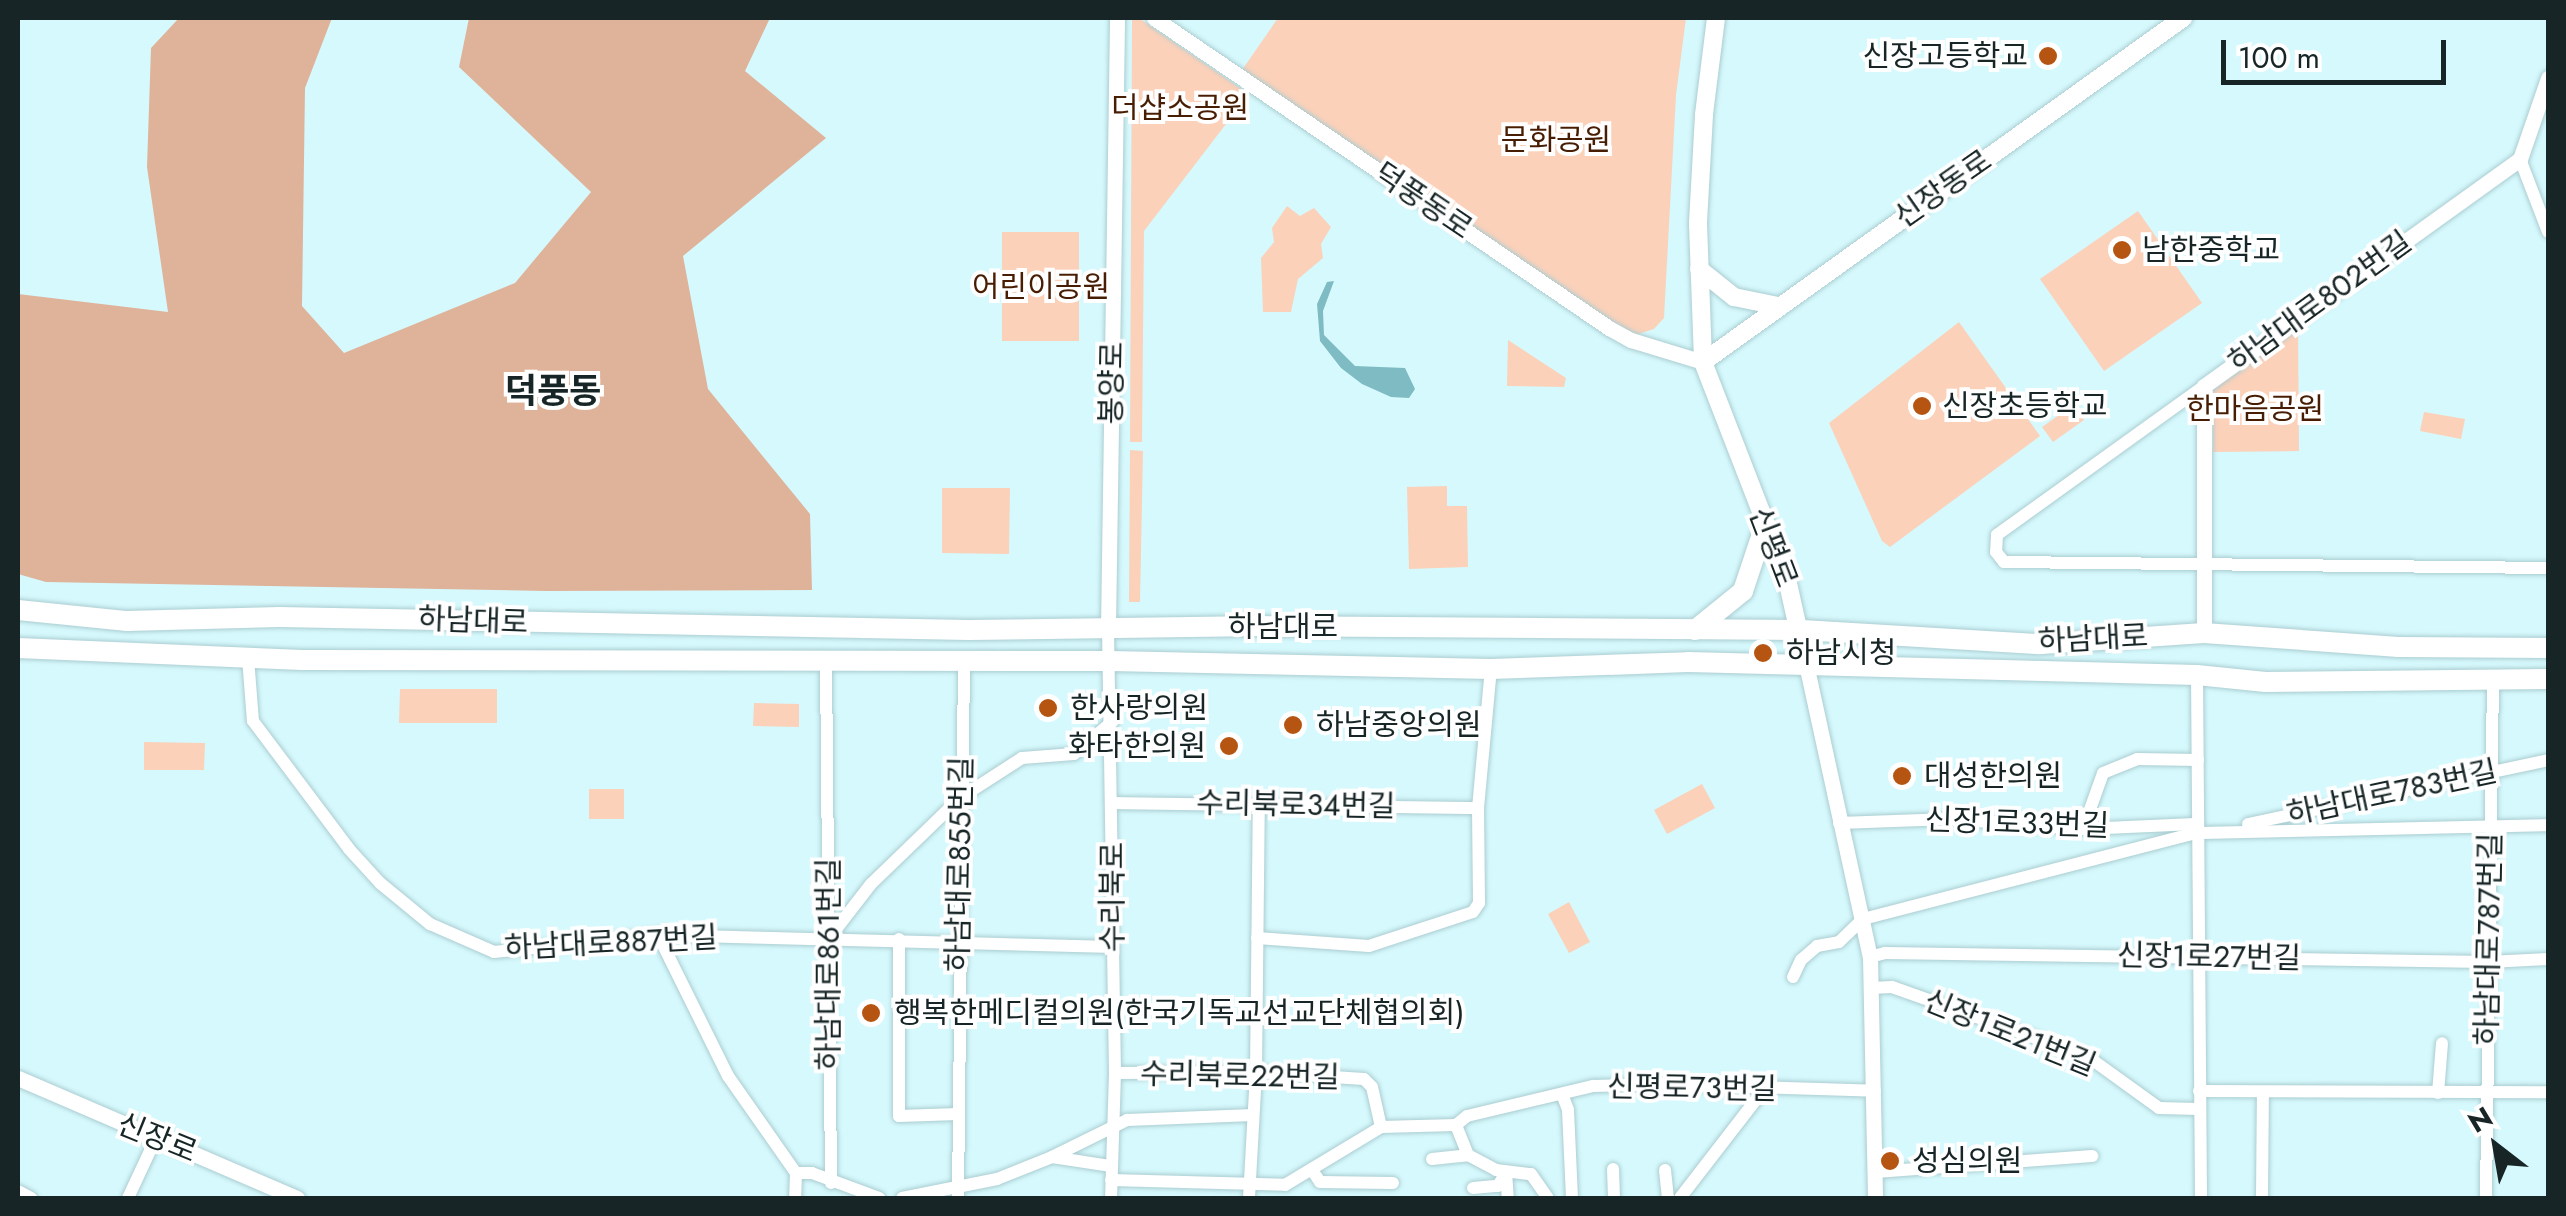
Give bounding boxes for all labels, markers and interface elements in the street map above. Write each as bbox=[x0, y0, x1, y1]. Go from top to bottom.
scale bar bbox=[2226, 20, 2451, 82]
text: 100 m bbox=[2238, 36, 2320, 79]
place label: 신장고등학교 bbox=[1862, 38, 2028, 74]
marker: 신장고등학교 bbox=[2037, 45, 2059, 67]
park label: 더샵소공원 bbox=[1111, 90, 1249, 126]
park label: 문화공원 bbox=[1501, 122, 1611, 158]
street label: 신장동로 bbox=[1887, 143, 1999, 235]
street label: 덕풍동로 bbox=[1367, 155, 1479, 247]
street label: 하남대로802번길 bbox=[2222, 224, 2418, 380]
place label: 남한중학교 bbox=[2142, 232, 2280, 268]
marker: 남한중학교 bbox=[2111, 239, 2133, 261]
park label: 어린이공원 bbox=[972, 269, 1110, 305]
street label: 봉양로 bbox=[1093, 341, 1131, 425]
district label: 덕풍동 bbox=[505, 370, 601, 412]
place label: 신장초등학교 bbox=[1942, 388, 2108, 424]
park label: 한마음공원 bbox=[2186, 391, 2324, 427]
marker: 신장초등학교 bbox=[1911, 395, 1933, 417]
street label: 신평로 bbox=[1741, 502, 1805, 592]
street label: 하남대로 bbox=[417, 601, 529, 641]
street label: 하남대로 bbox=[1228, 609, 1338, 645]
street label: 하남대로 bbox=[2037, 618, 2149, 660]
place label: 하남시청 bbox=[1786, 635, 1896, 671]
marker: 하남시청 bbox=[1750, 640, 1776, 666]
place label: 한사랑의원 bbox=[1070, 690, 1208, 726]
marker: 한사랑의원 bbox=[1035, 695, 1061, 721]
place label: 하남중앙의원 bbox=[1316, 707, 1482, 743]
marker: 하남중앙의원 bbox=[1280, 712, 1306, 738]
place label: 화타한의원 bbox=[1068, 728, 1206, 764]
marker: 화타한의원 bbox=[1216, 733, 1242, 759]
street label: 하남대로783번길 bbox=[2284, 753, 2500, 833]
street label: 하남대로855번길 bbox=[940, 756, 980, 972]
place label: 대성한의원 bbox=[1924, 758, 2062, 794]
marker: 대성한의원 bbox=[1889, 763, 1915, 789]
street label: 수리북로34번길 bbox=[1196, 785, 1396, 825]
street label: 신장1로33번길 bbox=[1924, 802, 2110, 844]
street label: 하남대로787번길 bbox=[2469, 832, 2509, 1046]
street label: 수리북로 bbox=[1095, 842, 1131, 952]
street label: 하남대로861번길 bbox=[811, 858, 847, 1070]
street label: 하남대로887번길 bbox=[503, 919, 719, 967]
street label: 신장1로27번길 bbox=[2117, 937, 2301, 977]
street label: 신장1로21번길 bbox=[1919, 982, 2101, 1084]
place label: 행복한메디컬의원(한국기독교선교단체협의회) bbox=[894, 995, 1465, 1031]
marker: 행복한메디컬의원(한국기독교선교단체협의회) bbox=[858, 1000, 884, 1026]
street label: 수리북로22번길 bbox=[1140, 1056, 1340, 1096]
street label: 신평로73번길 bbox=[1607, 1069, 1777, 1107]
north arrow bbox=[2446, 1096, 2546, 1196]
text: N bbox=[2460, 1097, 2500, 1143]
street label: 신장로 bbox=[112, 1106, 202, 1170]
place label: 성심의원 bbox=[1912, 1143, 2022, 1179]
marker: 성심의원 bbox=[1877, 1148, 1903, 1174]

